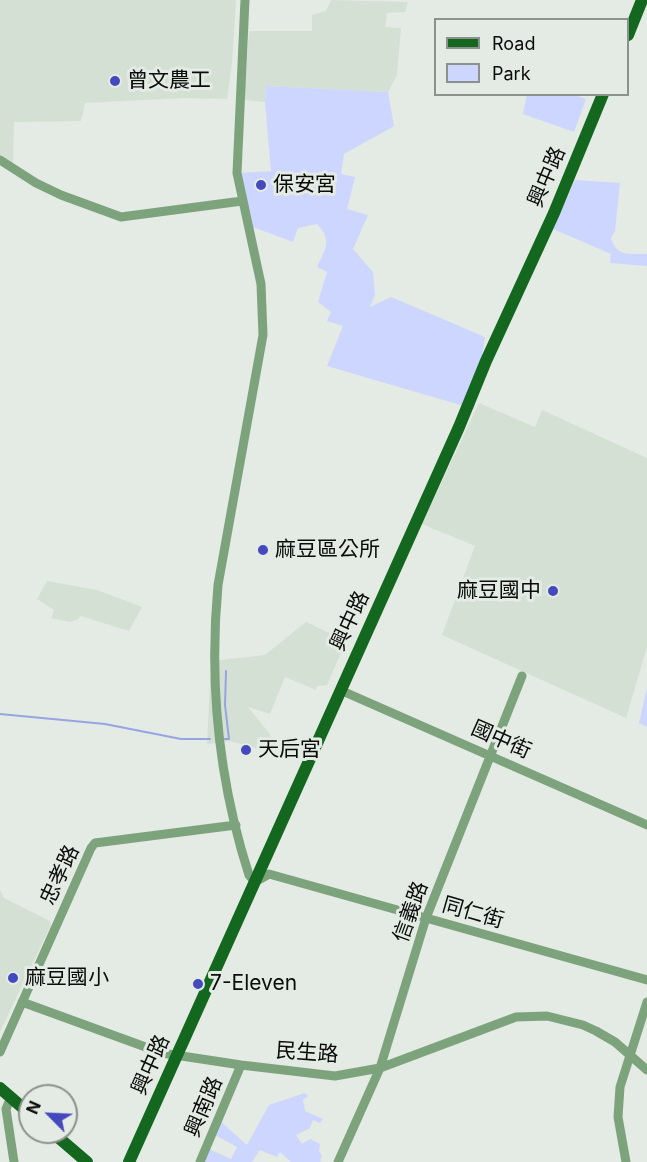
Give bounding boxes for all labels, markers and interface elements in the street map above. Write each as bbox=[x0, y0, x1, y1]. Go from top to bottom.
legend bbox=[434, 18, 629, 96]
text: Road bbox=[492, 33, 535, 54]
text: Park bbox=[492, 63, 531, 84]
place label: 曾文農工 bbox=[127, 68, 211, 94]
marker: 曾文農工 bbox=[108, 74, 122, 88]
street label: 興中路 bbox=[523, 143, 571, 211]
place label: 保安宮 bbox=[273, 172, 336, 198]
marker: 保安宮 bbox=[254, 178, 268, 192]
place label: 麻豆區公所 bbox=[275, 537, 380, 563]
marker: 麻豆區公所 bbox=[256, 543, 270, 557]
place label: 麻豆國中 bbox=[457, 578, 541, 604]
marker: 麻豆國中 bbox=[546, 584, 560, 598]
street label: 興中路 bbox=[325, 587, 375, 655]
street label: 國中街 bbox=[467, 716, 535, 764]
place label: 天后宮 bbox=[258, 737, 321, 763]
marker: 天后宮 bbox=[239, 743, 253, 757]
street label: 忠孝路 bbox=[35, 841, 85, 909]
street label: 信義路 bbox=[388, 878, 434, 946]
street label: 同仁街 bbox=[439, 892, 507, 934]
place label: 麻豆國小 bbox=[25, 965, 109, 991]
marker: 麻豆國小 bbox=[6, 971, 20, 985]
place label: 7-Eleven bbox=[210, 971, 297, 997]
marker: 7-Eleven bbox=[191, 977, 205, 991]
street label: 興中路 bbox=[127, 1031, 175, 1099]
street label: 民生路 bbox=[275, 1038, 339, 1068]
street label: 興南路 bbox=[180, 1073, 228, 1141]
north arrow bbox=[18, 1084, 78, 1144]
text: N bbox=[22, 1098, 45, 1117]

